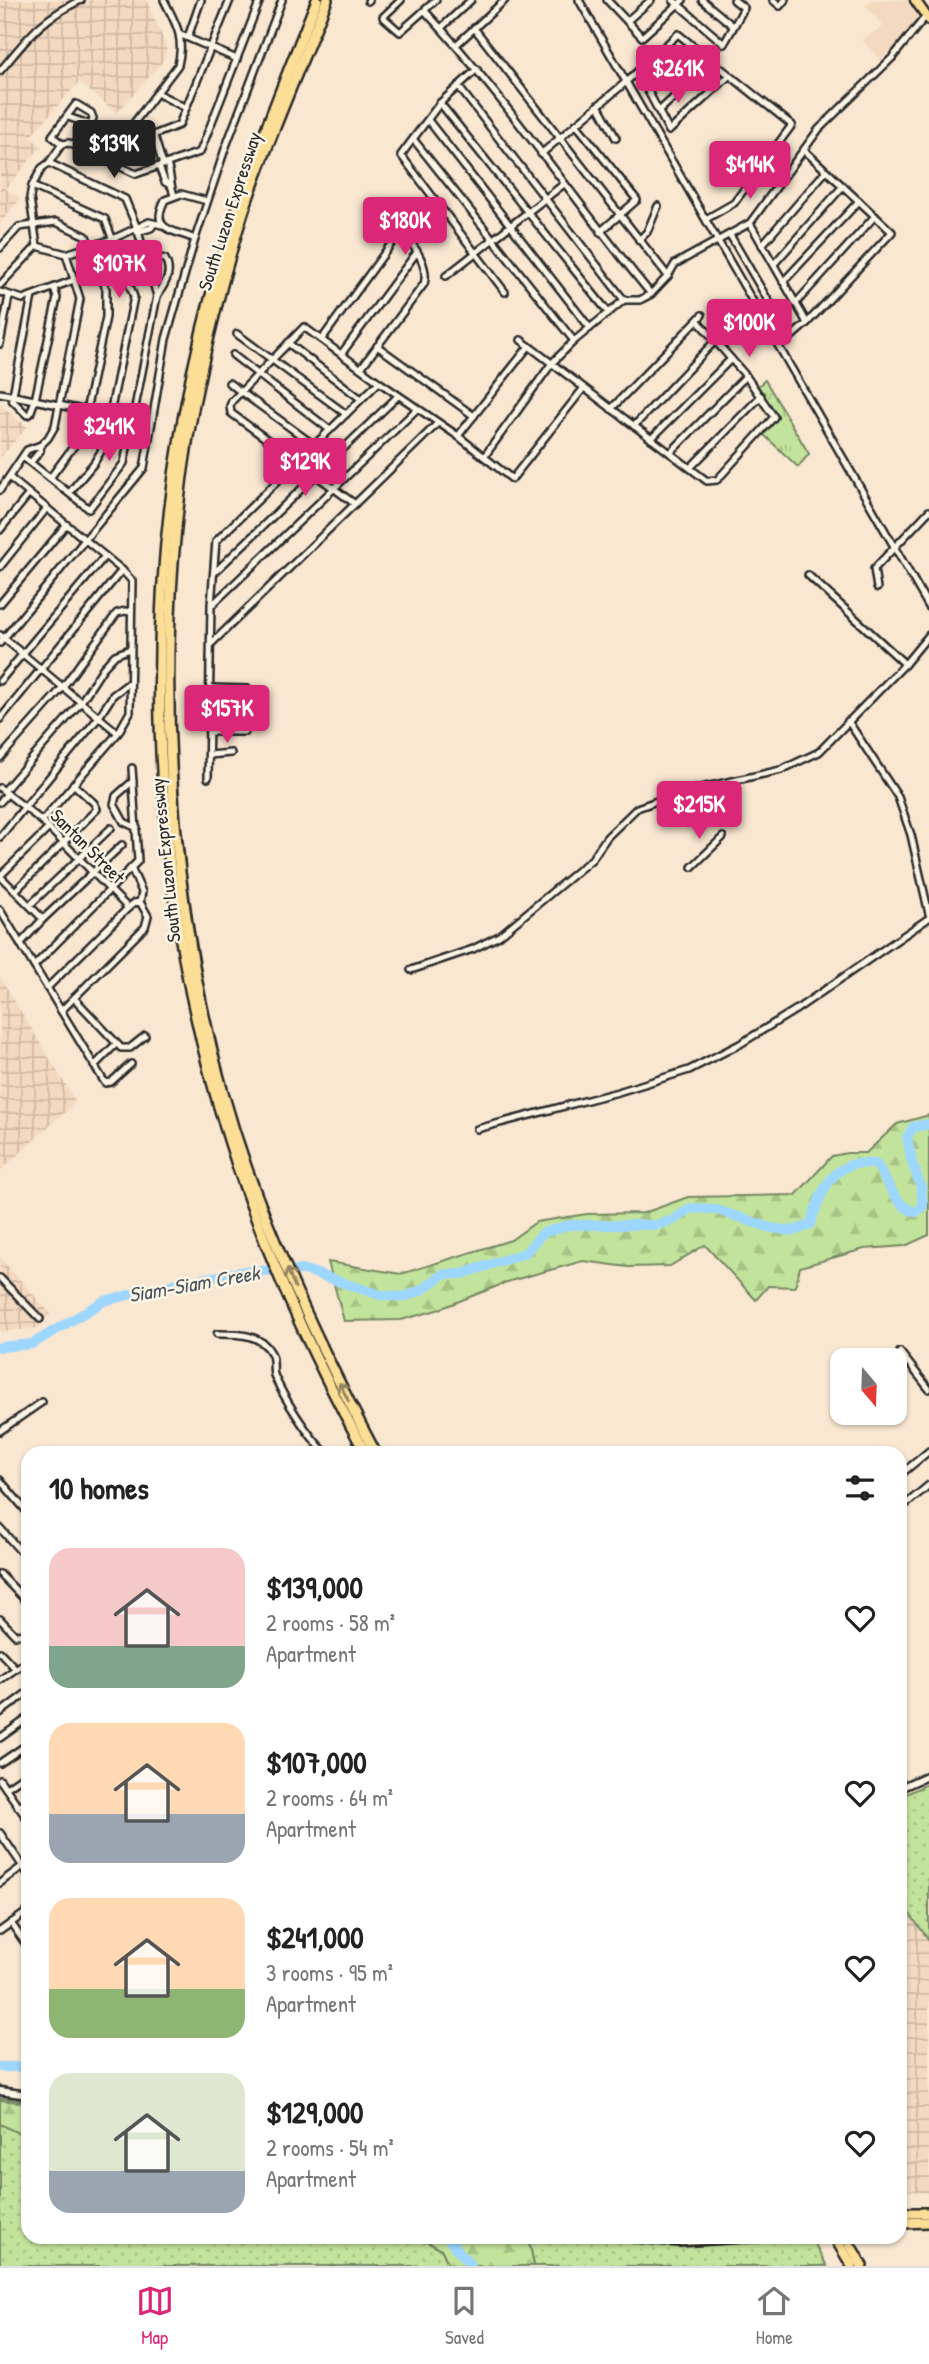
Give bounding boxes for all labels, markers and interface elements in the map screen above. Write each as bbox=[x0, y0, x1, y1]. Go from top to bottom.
pin: $261K bbox=[629, 46, 727, 105]
text: $261K bbox=[652, 52, 704, 83]
pin: $139K bbox=[65, 120, 163, 180]
text: $139K bbox=[89, 127, 139, 158]
street label: South Luzon Expressway bbox=[191, 128, 267, 294]
pin: $414K bbox=[701, 142, 799, 201]
text: $414K bbox=[725, 148, 775, 179]
pin: $180K bbox=[356, 198, 454, 257]
text: $180K bbox=[379, 204, 431, 235]
pin: $107K bbox=[70, 240, 168, 300]
text: $107K bbox=[92, 247, 146, 278]
pin: $100K bbox=[700, 300, 798, 359]
text: $100K bbox=[723, 306, 775, 337]
pin: $241K bbox=[60, 404, 158, 463]
text: $241K bbox=[83, 410, 135, 441]
pin: $129K bbox=[256, 438, 354, 498]
text: $129K bbox=[279, 445, 331, 476]
pin: $157K bbox=[178, 686, 276, 745]
text: $157K bbox=[200, 692, 254, 723]
street label: South Luzon Expressway bbox=[143, 777, 187, 943]
pin: $215K bbox=[650, 782, 748, 841]
text: $215K bbox=[673, 788, 725, 819]
street label: Santan Street bbox=[45, 803, 131, 889]
water label: Siam-Siam Creek bbox=[126, 1257, 264, 1309]
one-way arrow bbox=[284, 1268, 297, 1289]
north arrow bbox=[830, 1348, 906, 1424]
map controls bbox=[830, 1348, 907, 1425]
one-way arrow bbox=[336, 1382, 350, 1403]
text: 10 homes bbox=[49, 1468, 149, 1508]
icon: filters bbox=[841, 1469, 879, 1507]
text: $139,000 bbox=[266, 1567, 363, 1607]
icon: home bbox=[105, 1576, 189, 1660]
icon: heart bbox=[841, 1599, 879, 1637]
text: 2 rooms · 58 m² bbox=[266, 1607, 395, 1638]
text: Apartment bbox=[266, 1638, 356, 1669]
text: $107,000 bbox=[266, 1742, 367, 1782]
icon: home bbox=[105, 1751, 189, 1835]
icon: heart bbox=[841, 1774, 879, 1812]
text: 2 rooms · 64 m² bbox=[266, 1782, 393, 1813]
text: Apartment bbox=[266, 1813, 356, 1844]
text: $241,000 bbox=[266, 1917, 364, 1957]
icon: home bbox=[105, 1926, 189, 2010]
icon: heart bbox=[841, 1949, 879, 1987]
text: 3 rooms · 95 m² bbox=[266, 1957, 393, 1988]
text: Apartment bbox=[266, 1988, 356, 2019]
text: $129,000 bbox=[266, 2092, 364, 2132]
icon: home bbox=[105, 2101, 189, 2185]
icon: heart bbox=[841, 2124, 879, 2162]
text: 2 rooms · 54 m² bbox=[266, 2132, 394, 2163]
text: Apartment bbox=[266, 2163, 356, 2194]
tab: Map bbox=[136, 2282, 174, 2350]
tab: Saved bbox=[445, 2282, 484, 2350]
tab: Home bbox=[755, 2282, 793, 2350]

